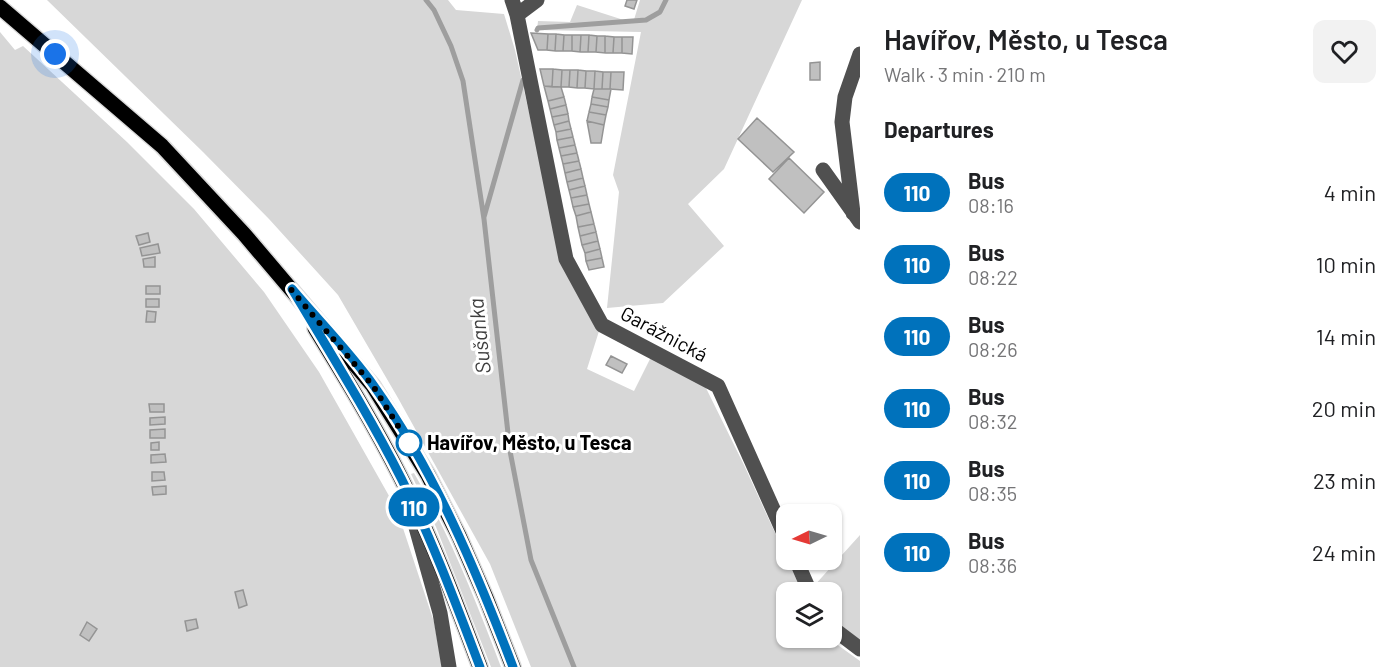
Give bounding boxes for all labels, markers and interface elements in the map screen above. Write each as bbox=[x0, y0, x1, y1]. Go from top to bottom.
button: heart bbox=[1313, 20, 1376, 83]
text: Havířov, Město, u Tesca bbox=[884, 22, 1168, 56]
your location bbox=[40, 39, 70, 69]
text: Walk · 3 min · 210 m bbox=[884, 62, 1046, 86]
text: Departures bbox=[884, 116, 994, 142]
text: Bus bbox=[968, 167, 1005, 193]
text: 4 min bbox=[1324, 179, 1376, 205]
text: 110 bbox=[904, 180, 931, 205]
text: 08:16 bbox=[968, 193, 1014, 217]
text: Bus bbox=[968, 239, 1005, 265]
text: 10 min bbox=[1316, 251, 1376, 277]
text: 110 bbox=[904, 252, 931, 277]
text: 08:22 bbox=[968, 265, 1018, 289]
water label: Sušanka bbox=[462, 297, 495, 375]
street label: Garážnická bbox=[617, 300, 712, 366]
text: Bus bbox=[968, 311, 1005, 337]
text: 14 min bbox=[1316, 323, 1376, 349]
text: 110 bbox=[904, 324, 931, 349]
text: 08:26 bbox=[968, 337, 1018, 361]
text: Bus bbox=[968, 383, 1005, 409]
text: 20 min bbox=[1312, 395, 1376, 421]
text: 110 bbox=[904, 396, 931, 421]
text: 08:32 bbox=[968, 409, 1018, 433]
marker: Havířov, Město, u Tesca bbox=[396, 430, 422, 456]
place label: Havířov, Město, u Tesca bbox=[427, 430, 632, 454]
text: Bus bbox=[968, 455, 1005, 481]
text: 23 min bbox=[1313, 467, 1376, 493]
text: 110 bbox=[904, 468, 931, 493]
text: 08:35 bbox=[968, 481, 1017, 505]
line badge: 110 bbox=[380, 488, 448, 526]
text: 110 bbox=[401, 495, 428, 520]
north arrow bbox=[776, 504, 842, 570]
map controls bbox=[776, 504, 842, 648]
text: Bus bbox=[968, 527, 1005, 553]
text: 24 min bbox=[1312, 539, 1376, 565]
text: 110 bbox=[904, 540, 931, 565]
text: 08:36 bbox=[968, 553, 1017, 577]
button: layers bbox=[776, 582, 842, 648]

